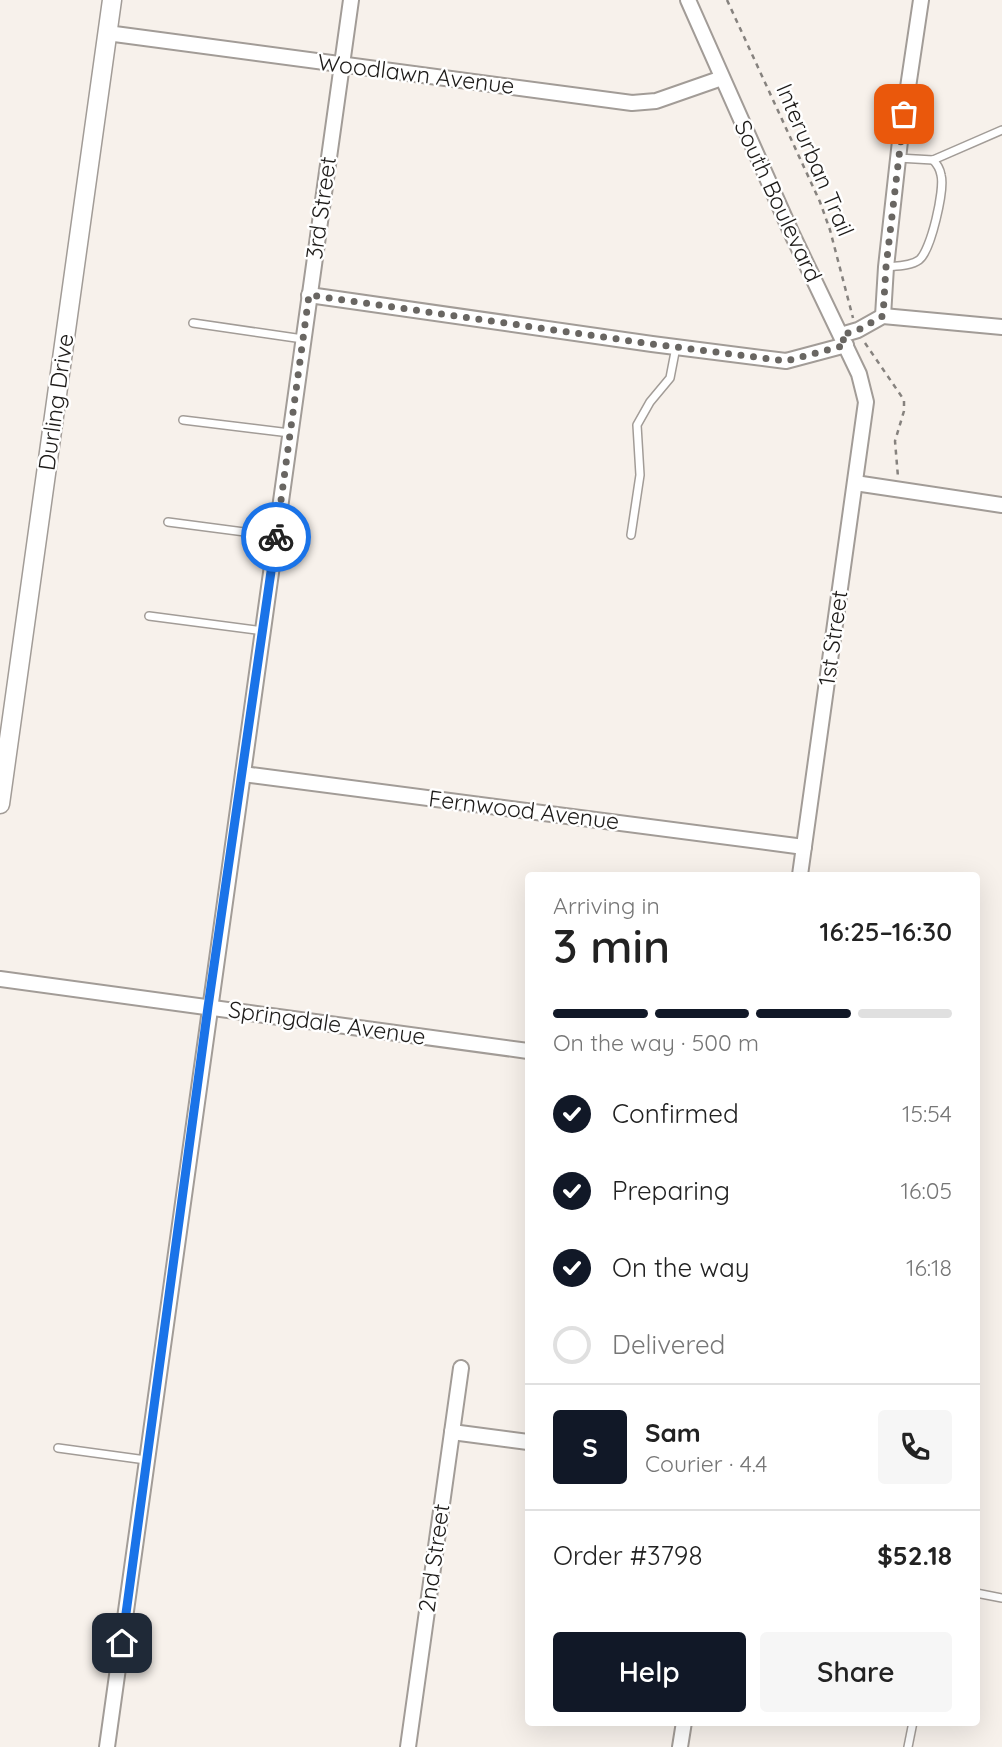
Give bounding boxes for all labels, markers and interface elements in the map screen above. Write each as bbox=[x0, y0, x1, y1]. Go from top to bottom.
street label: Woodlawn Avenue bbox=[316, 47, 516, 100]
street label: Interurban Trail bbox=[770, 79, 861, 241]
pin bbox=[874, 84, 934, 144]
icon: bag bbox=[885, 95, 923, 133]
street label: South Boulevard bbox=[728, 115, 829, 286]
street label: 3rd Street bbox=[299, 154, 342, 261]
street label: Durling Drive bbox=[32, 332, 79, 472]
courier bbox=[241, 502, 311, 572]
icon: bike bbox=[257, 518, 295, 556]
street label: 1st Street bbox=[811, 588, 854, 688]
street label: Fernwood Avenue bbox=[427, 783, 621, 836]
text: Arriving in bbox=[553, 891, 660, 920]
text: 16:25–16:30 bbox=[820, 915, 952, 948]
text: 3 min bbox=[553, 917, 670, 975]
street label: Springdale Avenue bbox=[227, 994, 427, 1051]
text: On the way · 500 m bbox=[553, 1028, 759, 1057]
icon: check bbox=[553, 1095, 591, 1133]
text: Confirmed bbox=[612, 1097, 739, 1130]
text: 15:54 bbox=[902, 1099, 952, 1128]
icon: check bbox=[553, 1172, 591, 1210]
text: Preparing bbox=[612, 1174, 730, 1207]
text: 16:05 bbox=[901, 1176, 952, 1205]
icon: check bbox=[553, 1249, 591, 1287]
text: On the way bbox=[612, 1251, 750, 1284]
text: 16:18 bbox=[906, 1253, 952, 1282]
text: Delivered bbox=[612, 1328, 725, 1361]
button: phone bbox=[878, 1410, 952, 1484]
text: Sam bbox=[645, 1416, 701, 1449]
text: S bbox=[582, 1431, 598, 1464]
text: Courier · 4.4 bbox=[645, 1449, 767, 1478]
street label: 2nd Street bbox=[412, 1502, 455, 1614]
text: Order #3798 bbox=[553, 1539, 702, 1572]
text: $52.18 bbox=[877, 1539, 952, 1572]
pin bbox=[92, 1613, 152, 1673]
icon: home bbox=[103, 1624, 141, 1662]
button: Help bbox=[553, 1632, 746, 1712]
button: Share bbox=[760, 1632, 952, 1712]

